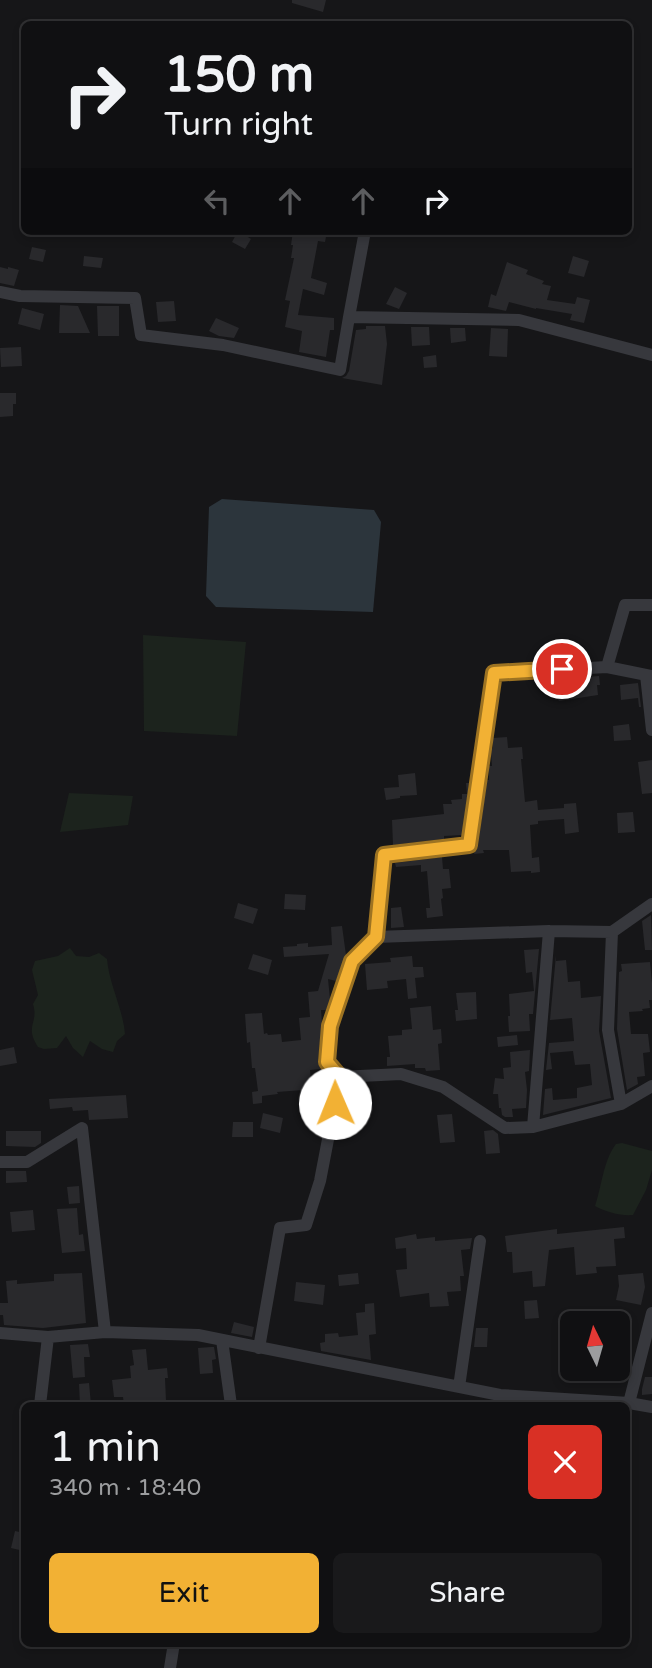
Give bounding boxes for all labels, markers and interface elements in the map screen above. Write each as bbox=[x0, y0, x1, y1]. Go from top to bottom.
text: 150 m bbox=[164, 46, 314, 105]
icon: right bbox=[49, 49, 140, 140]
text: Turn right bbox=[164, 106, 313, 144]
icon: left bbox=[198, 182, 236, 220]
icon: ahead bbox=[271, 182, 309, 220]
icon: ahead bbox=[344, 182, 382, 220]
icon: right bbox=[417, 182, 455, 220]
pin bbox=[532, 639, 592, 699]
icon: arrive bbox=[543, 650, 581, 688]
position arrow bbox=[298, 1066, 372, 1140]
north arrow bbox=[560, 1311, 630, 1381]
map controls bbox=[560, 1311, 630, 1381]
text: 1 min bbox=[49, 1422, 161, 1473]
button: close bbox=[528, 1425, 602, 1499]
text: 340 m · 18:40 bbox=[49, 1474, 201, 1502]
button: Exit bbox=[49, 1553, 319, 1633]
button: Share bbox=[333, 1553, 602, 1633]

